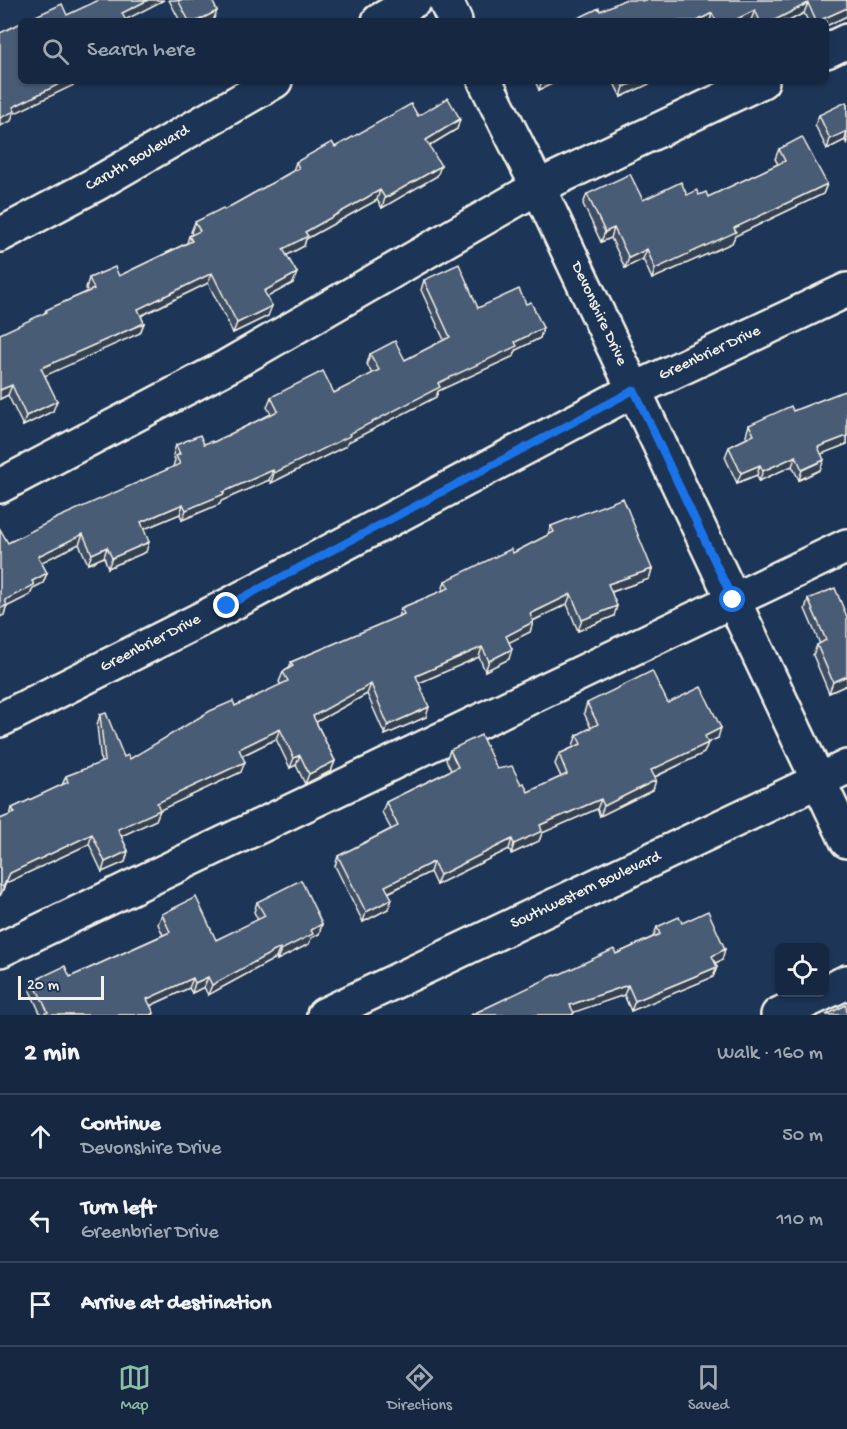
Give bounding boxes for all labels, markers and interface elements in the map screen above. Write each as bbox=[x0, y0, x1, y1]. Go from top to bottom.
search box bbox=[18, 18, 829, 84]
icon: search bbox=[39, 35, 72, 68]
text: Search here bbox=[87, 38, 195, 64]
street label: Caruth Boulevard bbox=[83, 121, 195, 196]
street label: Devonshire Drive bbox=[565, 258, 631, 370]
street label: Greenbrier Drive bbox=[656, 322, 765, 386]
route start bbox=[719, 586, 745, 612]
route end bbox=[213, 592, 239, 618]
street label: Greenbrier Drive bbox=[98, 610, 205, 677]
street label: Southwestern Boulevard bbox=[508, 847, 666, 934]
map controls bbox=[775, 943, 829, 997]
button: locate bbox=[775, 943, 829, 997]
scale bar bbox=[18, 973, 104, 1000]
text: 20 m bbox=[27, 977, 59, 996]
text: 2 min bbox=[24, 1039, 79, 1070]
text: Walk · 160 m bbox=[717, 1043, 823, 1066]
text: Continue bbox=[81, 1112, 161, 1138]
icon: ahead bbox=[24, 1120, 57, 1153]
text: 50 m bbox=[782, 1125, 823, 1148]
text: Devonshire Drive bbox=[81, 1138, 221, 1161]
text: Turn left bbox=[81, 1196, 155, 1222]
icon: left bbox=[24, 1204, 57, 1237]
text: 110 m bbox=[777, 1209, 823, 1232]
text: Greenbrier Drive bbox=[81, 1222, 219, 1245]
icon: arrive bbox=[24, 1288, 57, 1321]
text: Arrive at destination bbox=[81, 1291, 271, 1317]
tab: Map bbox=[118, 1361, 151, 1416]
tab: Directions bbox=[387, 1361, 452, 1416]
tab: Saved bbox=[688, 1361, 729, 1416]

